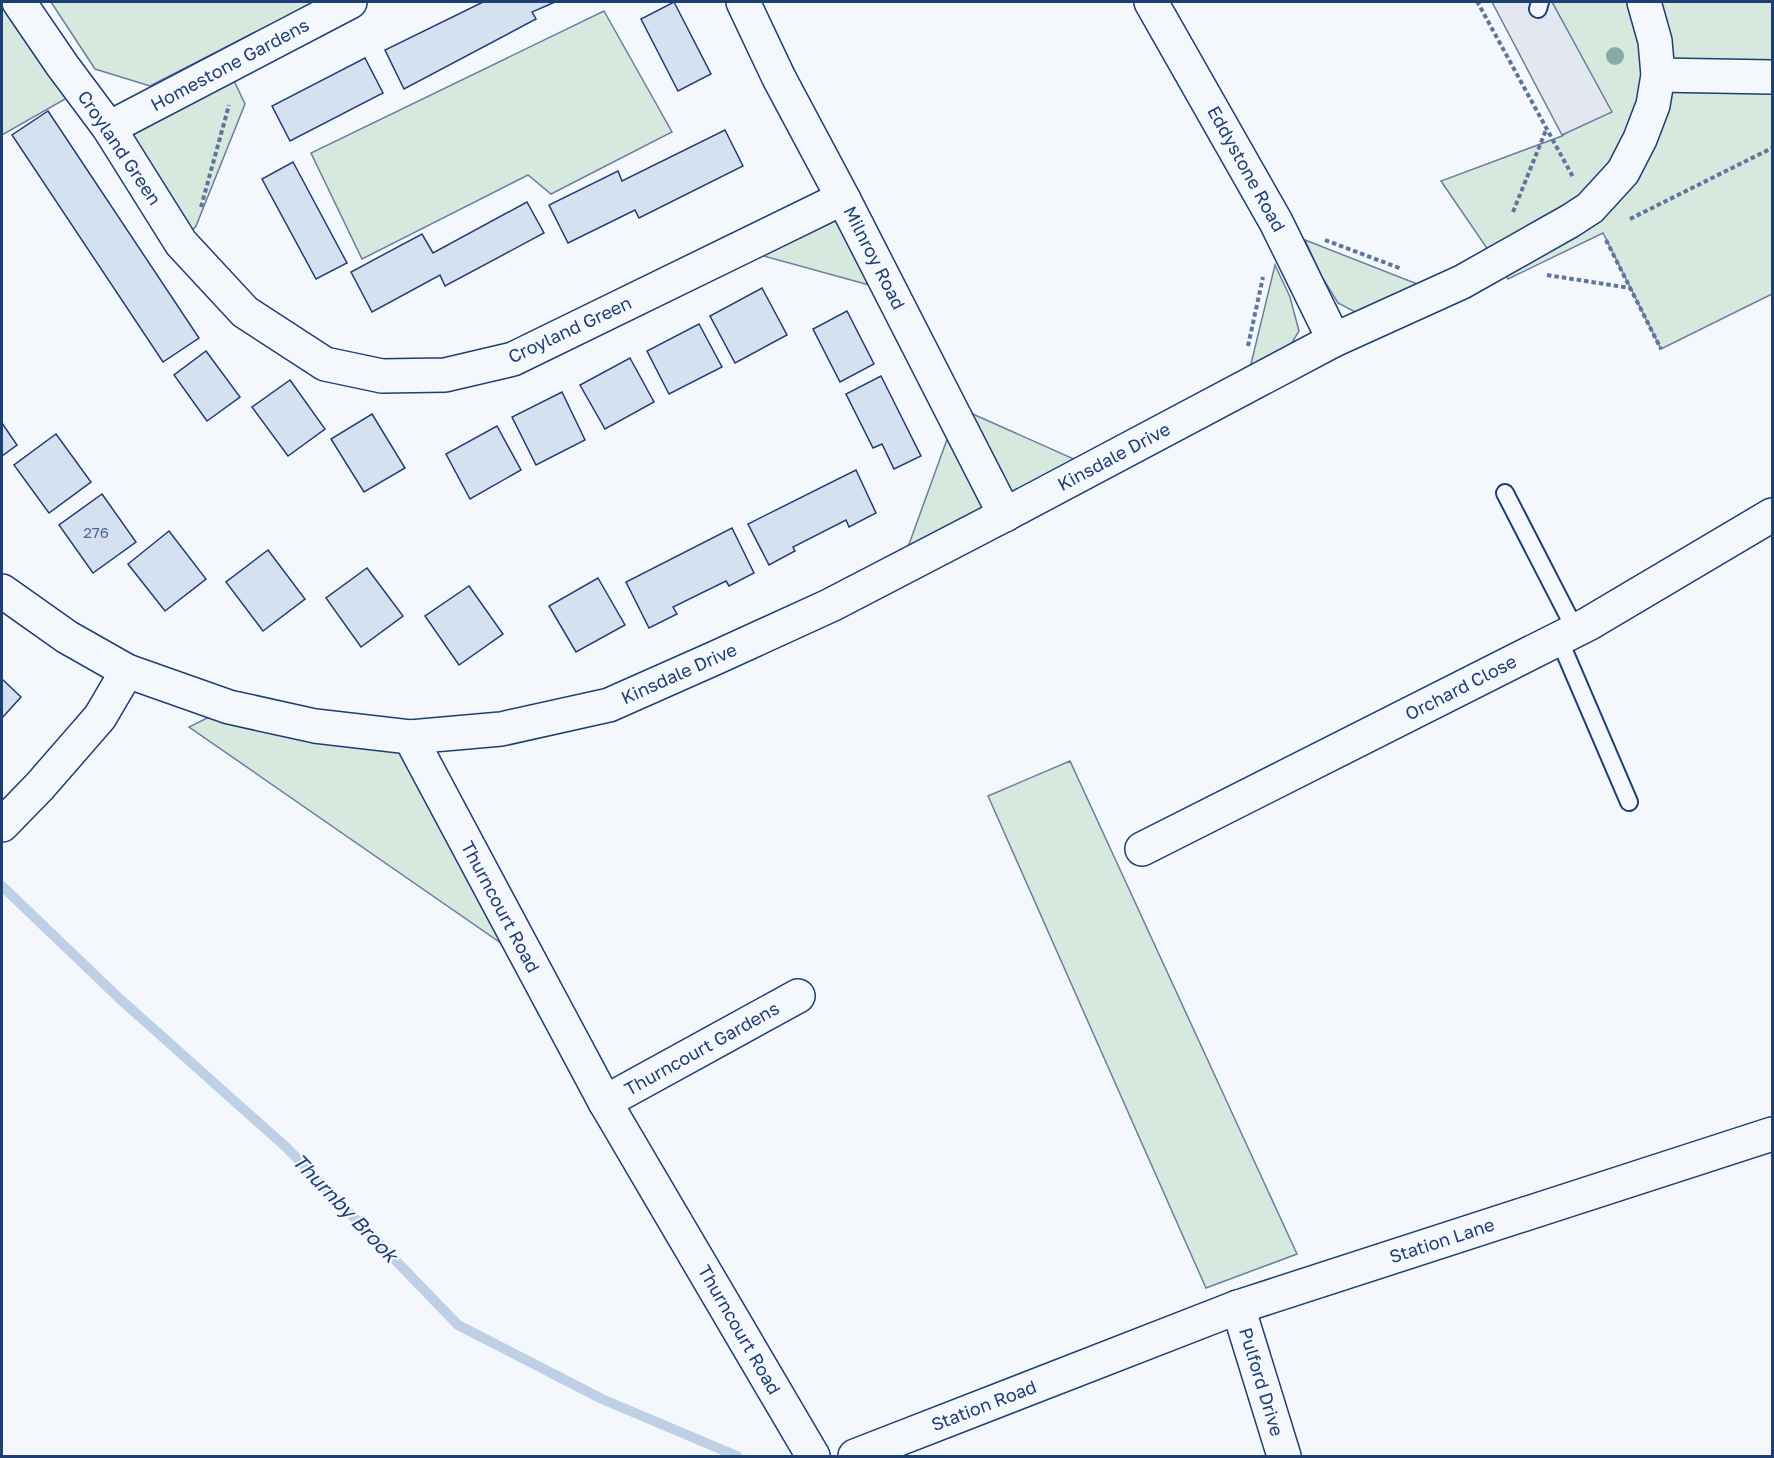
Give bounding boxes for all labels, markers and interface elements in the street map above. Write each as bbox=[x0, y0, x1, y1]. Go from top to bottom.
street label: Homestone Gardens bbox=[147, 13, 312, 115]
street label: Croyland Green bbox=[73, 86, 166, 209]
street label: Eddystone Road bbox=[1203, 102, 1291, 235]
street label: Milnroy Road bbox=[839, 202, 910, 313]
street label: Croyland Green bbox=[504, 291, 635, 367]
street label: Kinsdale Drive bbox=[1054, 417, 1174, 495]
house number: 276 bbox=[83, 523, 109, 541]
street label: Kinsdale Drive bbox=[617, 638, 740, 708]
street label: Orchard Close bbox=[1401, 650, 1520, 725]
street label: Thurncourt Road bbox=[457, 837, 545, 976]
street label: Thurncourt Gardens bbox=[620, 996, 783, 1100]
water label: Thurnby Brook bbox=[287, 1148, 405, 1269]
street label: Station Lane bbox=[1387, 1213, 1497, 1267]
street label: Thurncourt Road bbox=[694, 1261, 786, 1398]
street label: Pulford Drive bbox=[1235, 1325, 1289, 1439]
street label: Station Road bbox=[928, 1375, 1039, 1435]

